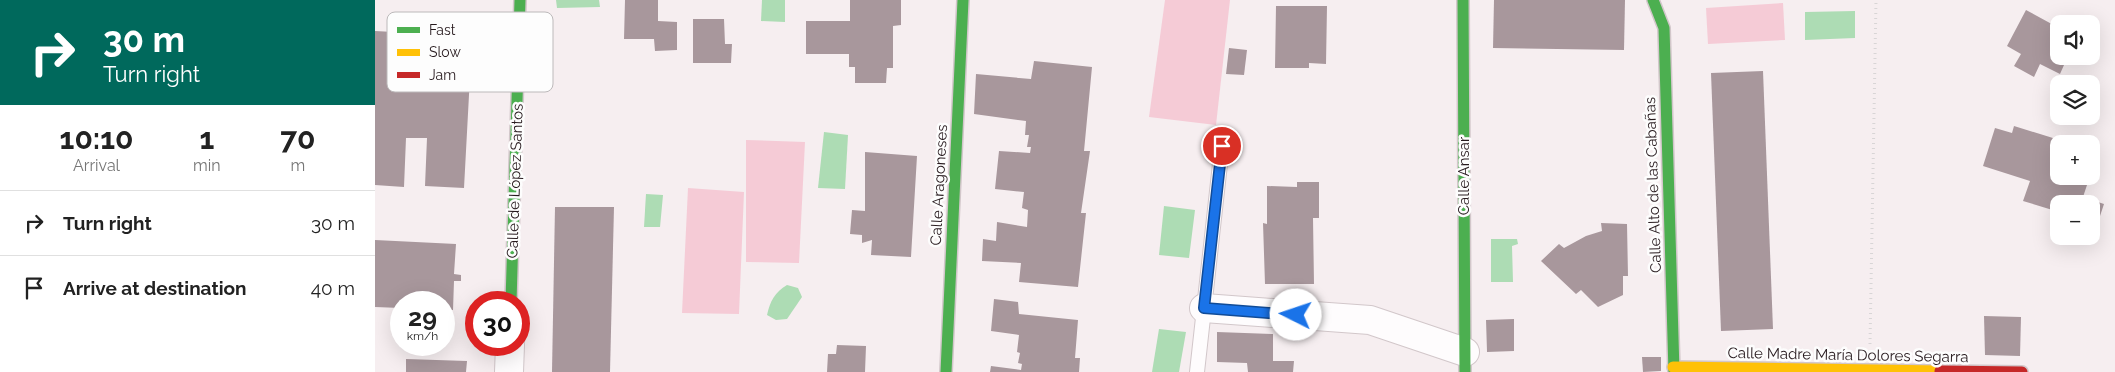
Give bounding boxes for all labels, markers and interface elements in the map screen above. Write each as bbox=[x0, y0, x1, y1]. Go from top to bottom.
legend bbox=[387, 12, 553, 92]
map controls bbox=[2050, 15, 2100, 245]
button: sound bbox=[2050, 15, 2100, 65]
text: 30 m bbox=[103, 19, 185, 60]
icon: right bbox=[20, 20, 85, 85]
text: Fast bbox=[429, 22, 456, 38]
text: Slow bbox=[429, 44, 461, 60]
text: Turn right bbox=[103, 61, 200, 87]
text: Jam bbox=[429, 67, 456, 83]
button: layers bbox=[2050, 75, 2100, 125]
street label: Calle Alto de las Cabañas bbox=[1641, 97, 1665, 273]
street label: Calle de López Santos bbox=[503, 103, 527, 259]
text: 10:10 bbox=[60, 121, 133, 156]
text: 1 bbox=[199, 121, 214, 156]
text: 70 bbox=[280, 121, 315, 156]
street label: Calle Aragoneses bbox=[927, 124, 951, 246]
pin bbox=[1201, 125, 1243, 167]
icon: arrive bbox=[1208, 132, 1236, 160]
button: + bbox=[2050, 135, 2100, 185]
street label: Calle Ansar bbox=[1455, 136, 1473, 215]
text: Arrival bbox=[73, 156, 120, 175]
text: min bbox=[193, 156, 221, 175]
text: m bbox=[290, 156, 305, 175]
button: − bbox=[2050, 195, 2100, 245]
icon: right bbox=[20, 209, 48, 237]
text: Turn right bbox=[63, 212, 152, 234]
text: 30 m bbox=[311, 212, 355, 234]
icon: arrive bbox=[20, 274, 48, 302]
text: Arrive at destination bbox=[63, 277, 247, 299]
text: 40 m bbox=[311, 277, 355, 299]
position arrow bbox=[1269, 288, 1321, 340]
speed limit sign: 30 bbox=[465, 291, 530, 356]
text: 29 bbox=[408, 302, 437, 332]
text: km/h bbox=[407, 329, 438, 343]
street label: Calle Madre María Dolores Segarra bbox=[1727, 344, 1969, 366]

